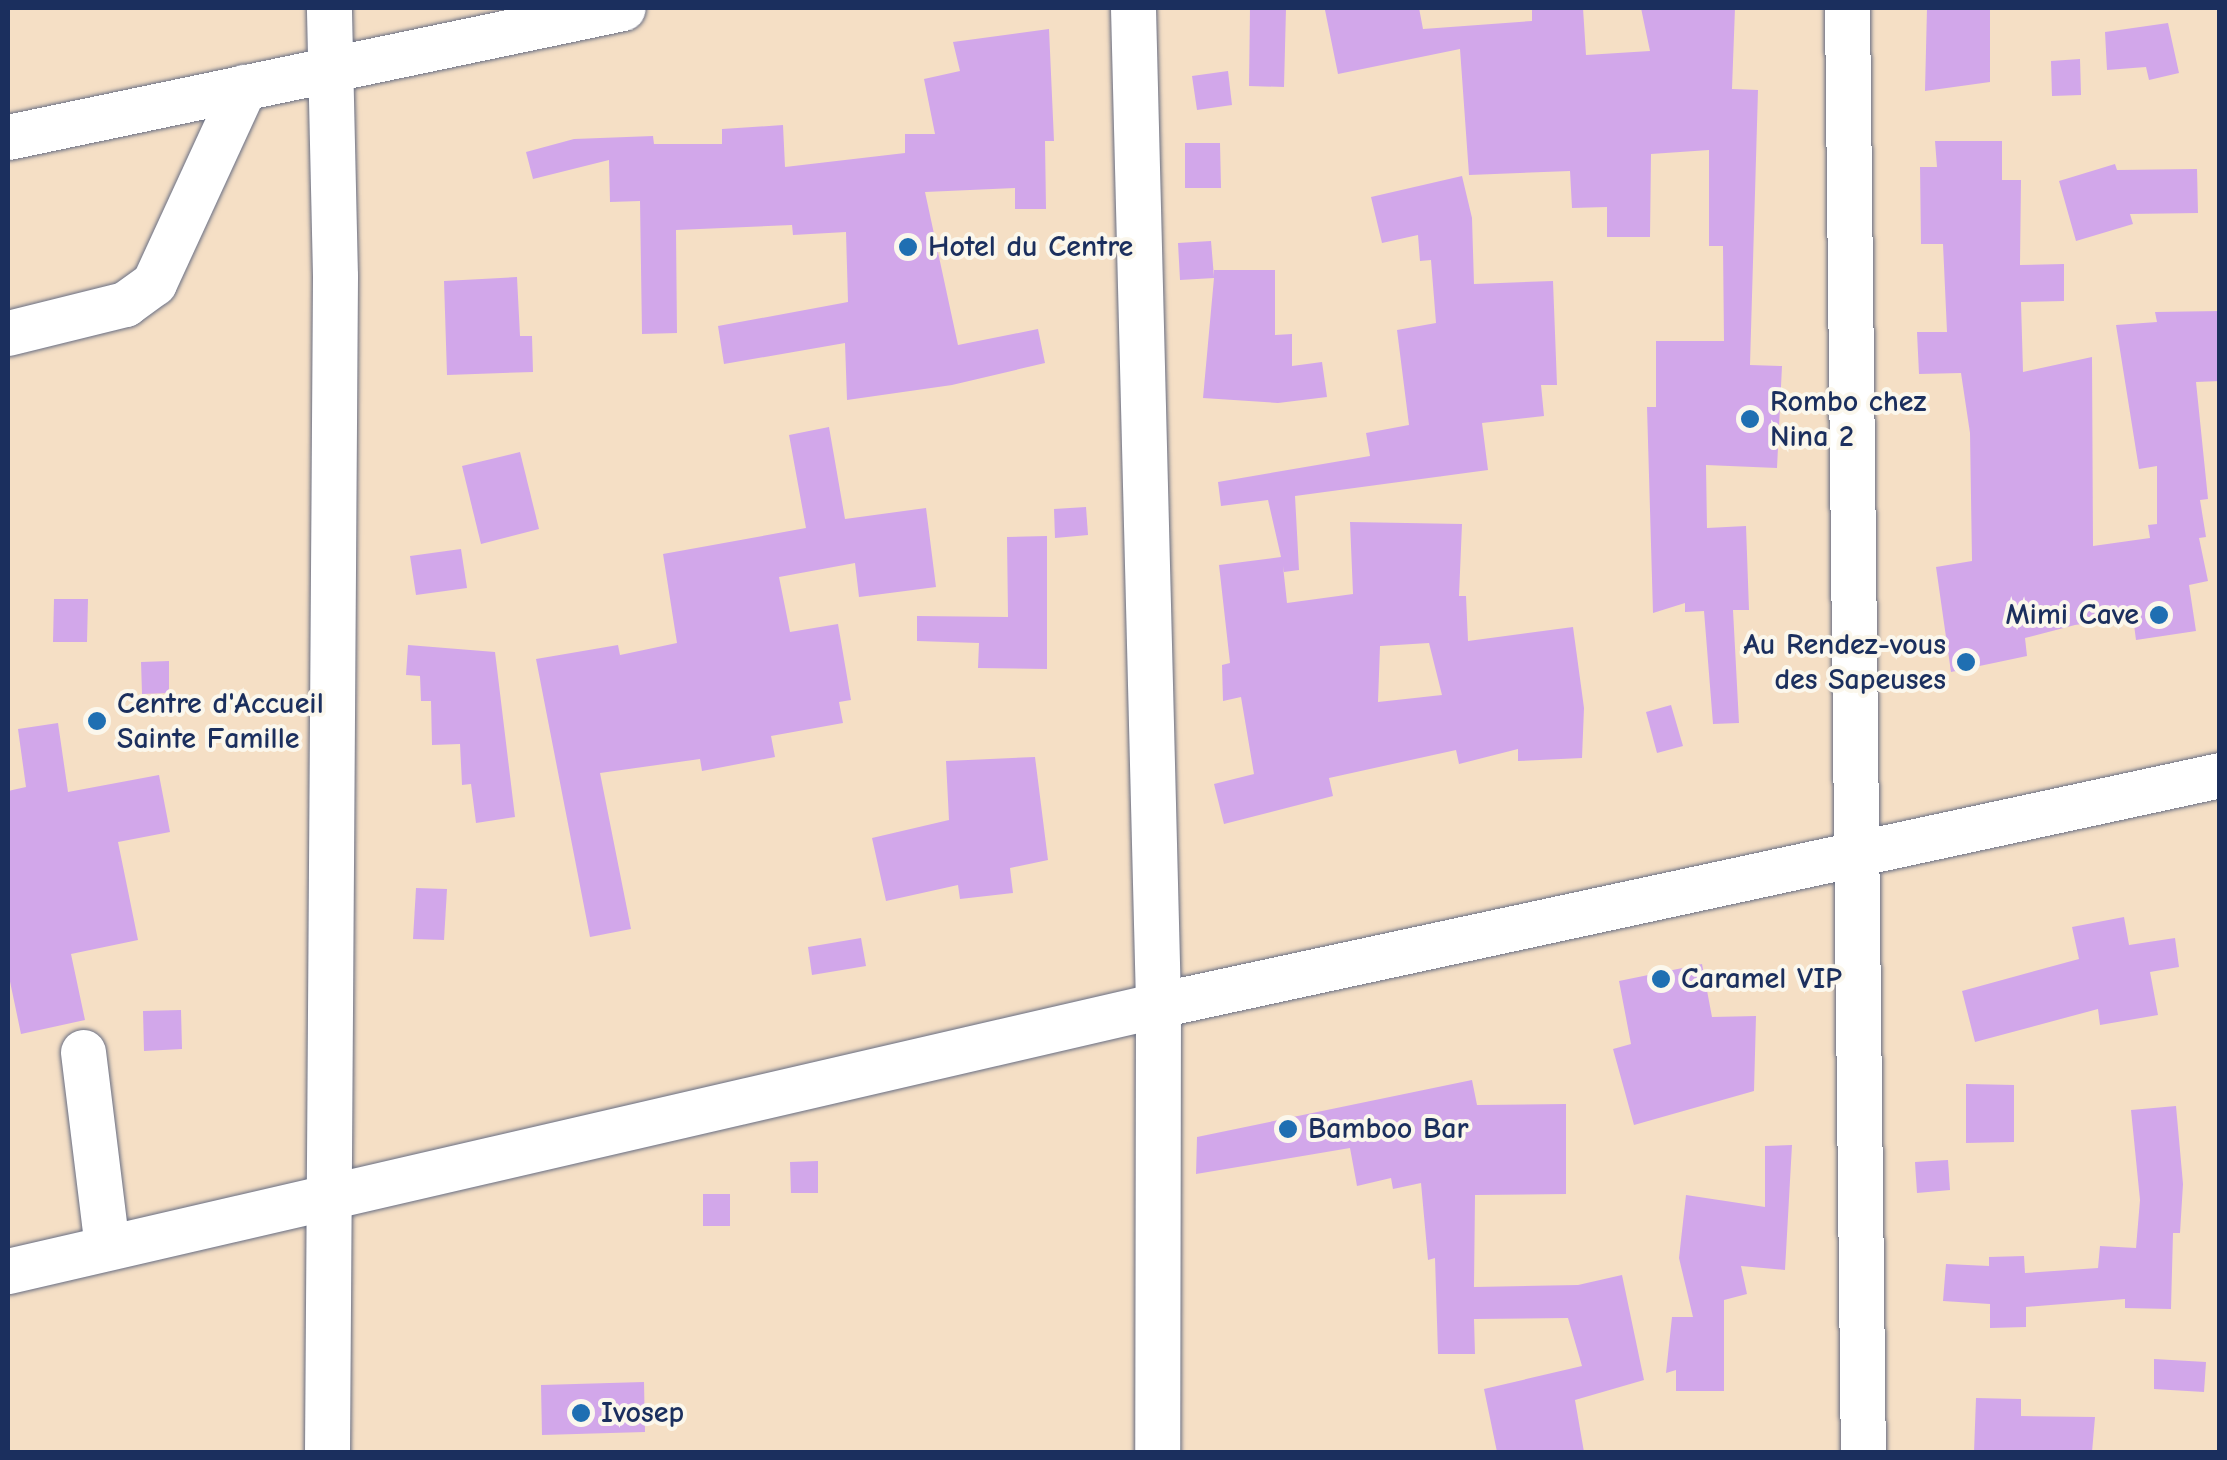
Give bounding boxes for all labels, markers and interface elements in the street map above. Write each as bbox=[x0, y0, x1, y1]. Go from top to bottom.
place label: Hotel du Centre bbox=[928, 229, 1133, 265]
marker: Hotel du Centre bbox=[897, 236, 919, 258]
place label: Rombo chez Nina 2 bbox=[1770, 384, 1926, 454]
marker: Rombo chez Nina 2 bbox=[1739, 408, 1761, 430]
place label: Mimi Cave bbox=[2005, 597, 2139, 633]
marker: Mimi Cave bbox=[2148, 604, 2170, 626]
place label: Au Rendez-vous des Sapeuses bbox=[1743, 627, 1946, 698]
marker: Au Rendez-vous des Sapeuses bbox=[1955, 651, 1977, 673]
place label: Centre d'Accueil Sainte Famille bbox=[117, 686, 324, 756]
marker: Centre d'Accueil Sainte Famille bbox=[86, 710, 108, 732]
place label: Caramel VIP bbox=[1681, 961, 1842, 997]
marker: Caramel VIP bbox=[1650, 968, 1672, 990]
place label: Bamboo Bar bbox=[1308, 1111, 1469, 1147]
marker: Bamboo Bar bbox=[1277, 1118, 1299, 1140]
place label: Ivosep bbox=[601, 1395, 684, 1431]
marker: Ivosep bbox=[570, 1402, 592, 1424]

